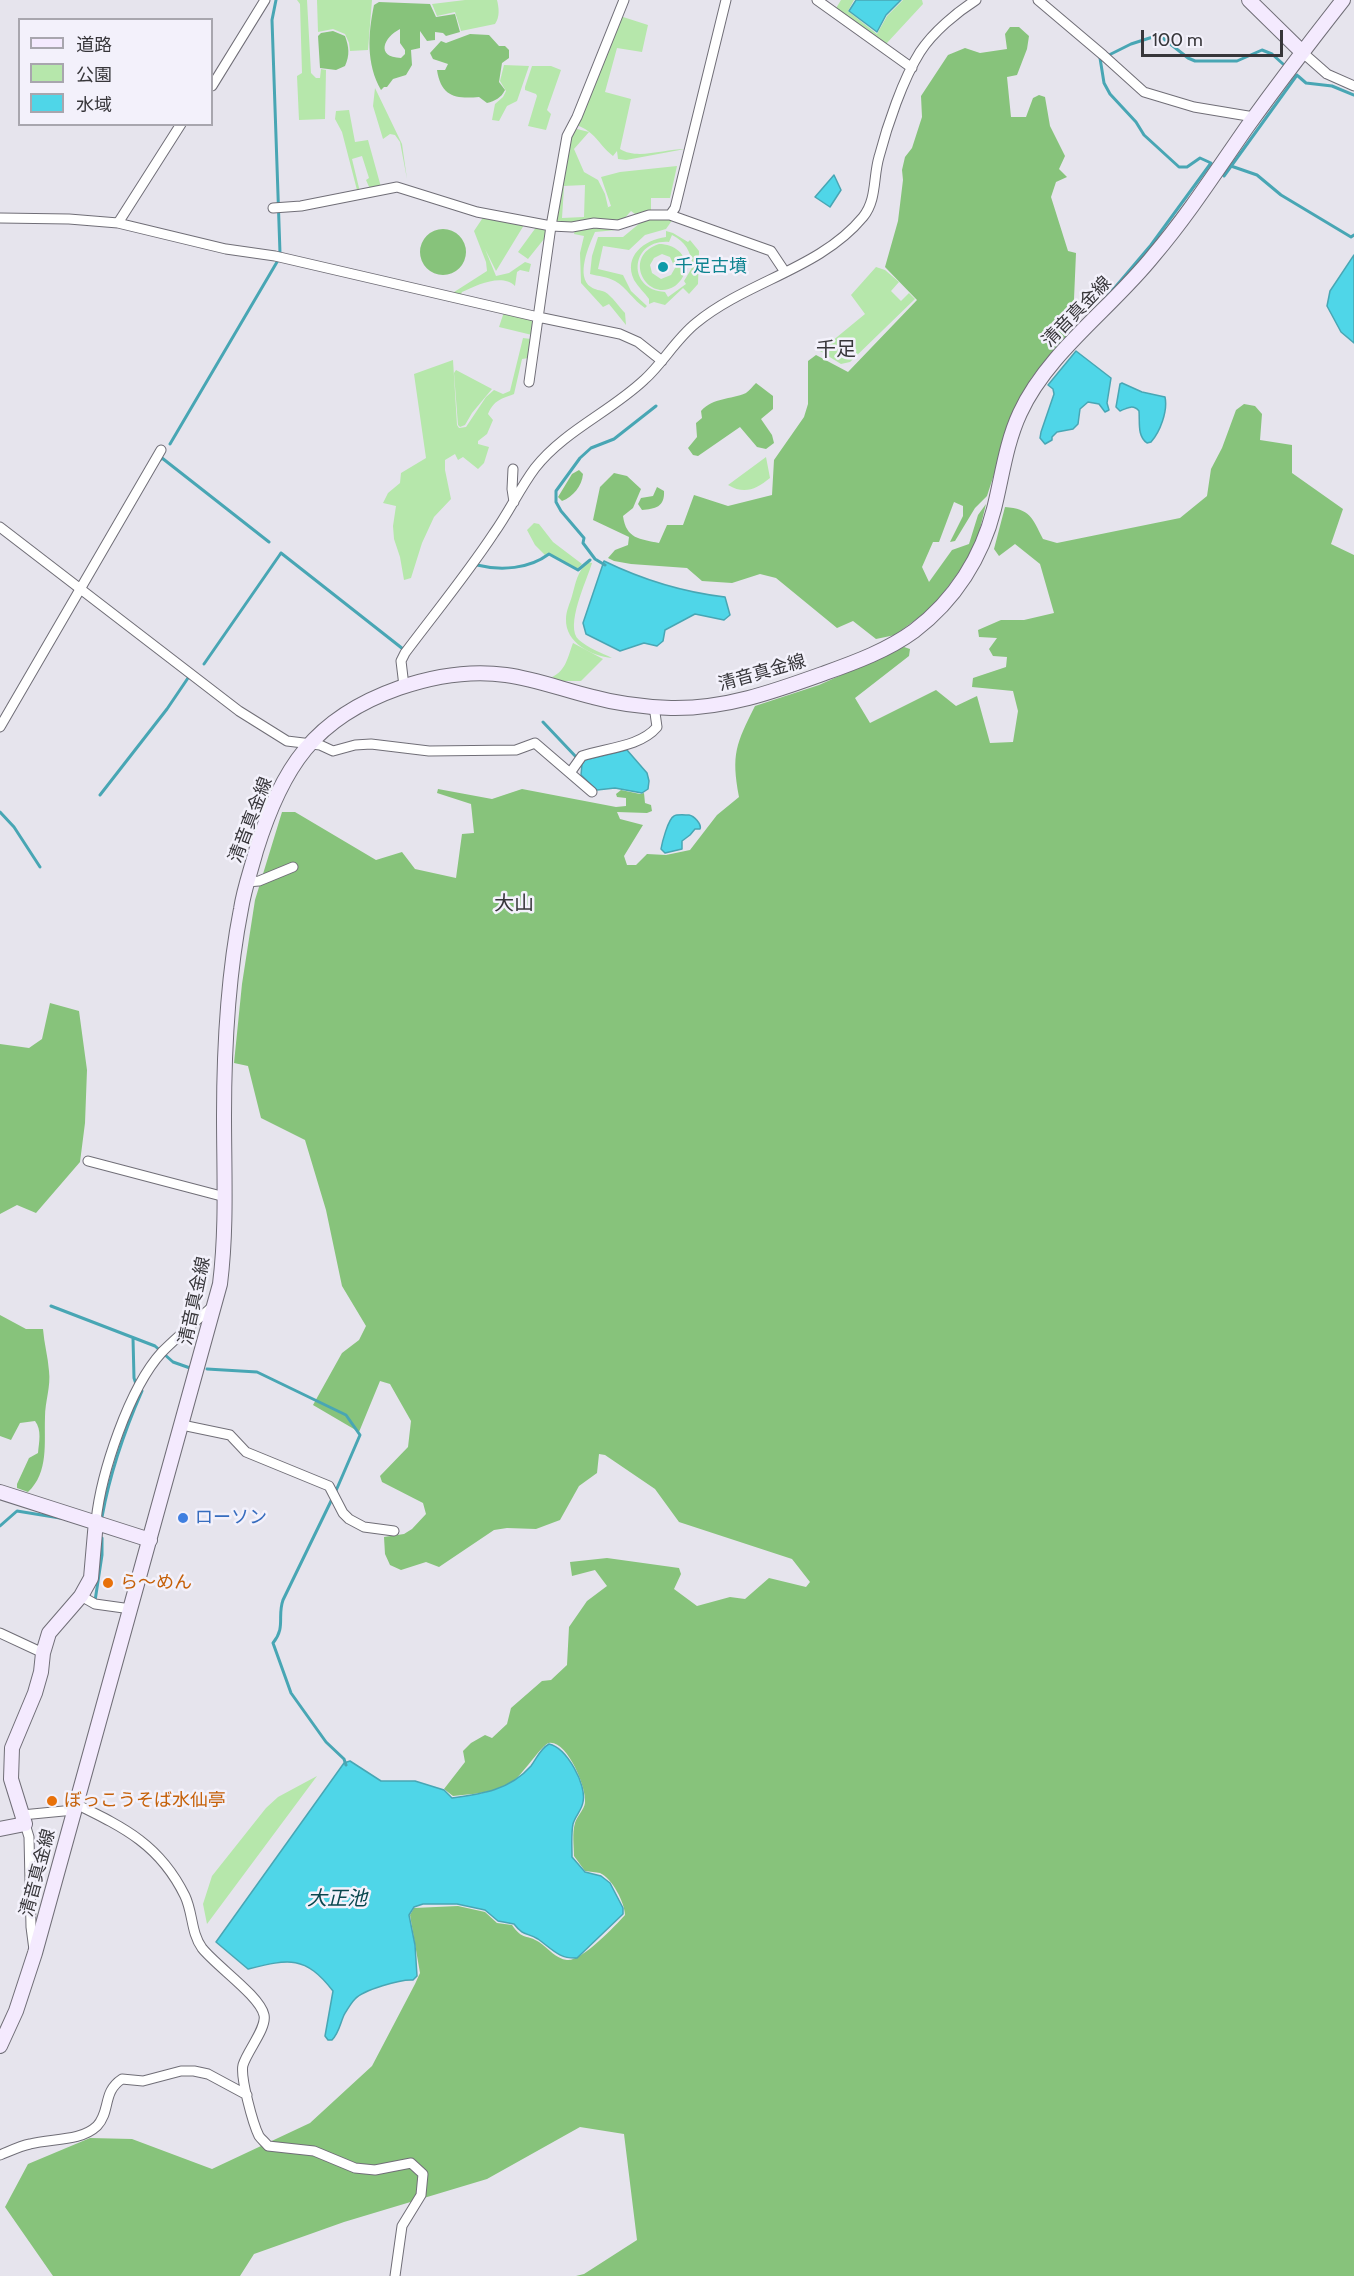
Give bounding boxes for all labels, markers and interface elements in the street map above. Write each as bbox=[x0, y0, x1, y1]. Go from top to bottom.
legend bbox=[18, 18, 213, 126]
scale bar bbox=[1144, 18, 1286, 56]
text: 100 m bbox=[1152, 29, 1203, 51]
text: 道路 bbox=[76, 34, 112, 56]
text: 公園 bbox=[76, 64, 112, 86]
text: 水域 bbox=[76, 94, 112, 116]
place label: 千足古墳 bbox=[675, 256, 747, 278]
marker: 千足古墳 bbox=[656, 260, 670, 274]
street label: 清音真金線 bbox=[1038, 272, 1116, 352]
district label: 千足 bbox=[816, 338, 856, 362]
street label: 清音真金線 bbox=[716, 650, 808, 696]
street label: 清音真金線 bbox=[225, 774, 277, 866]
district label: 大山 bbox=[494, 892, 534, 916]
street label: 清音真金線 bbox=[175, 1255, 215, 1347]
place label: ローソン bbox=[195, 1507, 267, 1529]
marker: ローソン bbox=[176, 1511, 190, 1525]
place label: ら～めん bbox=[120, 1572, 192, 1594]
marker: ら～めん bbox=[101, 1576, 115, 1590]
place label: ぼっこうそば水仙亭 bbox=[64, 1790, 226, 1812]
marker: ぼっこうそば水仙亭 bbox=[45, 1794, 59, 1808]
street label: 清音真金線 bbox=[16, 1827, 60, 1919]
water label: 大正池 bbox=[307, 1887, 367, 1911]

